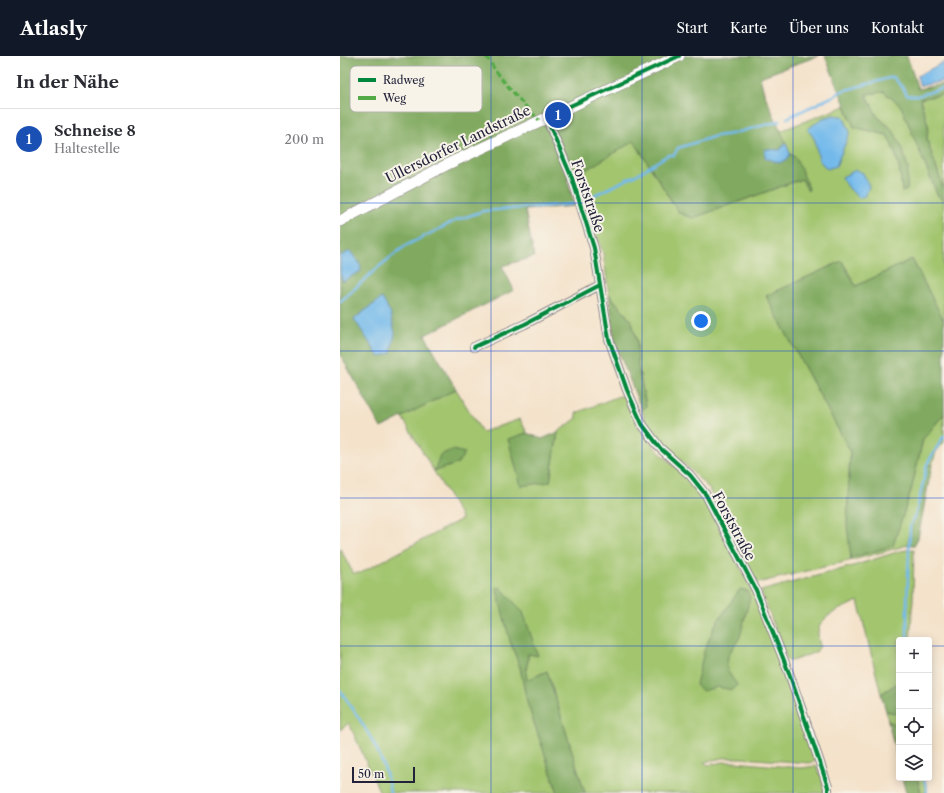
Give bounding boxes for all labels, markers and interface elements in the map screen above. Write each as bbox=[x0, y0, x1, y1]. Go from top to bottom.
text: Atlasly bbox=[20, 17, 87, 40]
text: Start bbox=[676, 19, 708, 37]
text: Karte bbox=[730, 19, 767, 37]
text: Über uns bbox=[789, 19, 849, 37]
text: Kontakt bbox=[871, 19, 924, 37]
legend bbox=[350, 66, 482, 112]
text: In der Nähe bbox=[16, 72, 119, 92]
text: Radweg bbox=[383, 73, 424, 87]
text: Weg bbox=[382, 91, 406, 105]
pin: 1 bbox=[545, 100, 571, 130]
street label: Ullersdorfer Landstraße bbox=[382, 101, 534, 187]
text: Schneise 8 bbox=[54, 121, 136, 140]
text: 1 bbox=[26, 131, 32, 147]
text: 200 m bbox=[284, 131, 324, 147]
text: Haltestelle bbox=[54, 140, 120, 156]
street label: Forststraße bbox=[567, 157, 609, 235]
your location bbox=[691, 311, 711, 331]
street label: Forststraße bbox=[708, 488, 760, 564]
map controls bbox=[896, 637, 932, 781]
button: + bbox=[896, 637, 932, 673]
button: − bbox=[896, 673, 932, 709]
button: locate bbox=[896, 709, 932, 745]
button: layers bbox=[896, 745, 932, 781]
scale bar bbox=[352, 765, 415, 784]
text: 50 m bbox=[358, 767, 384, 781]

